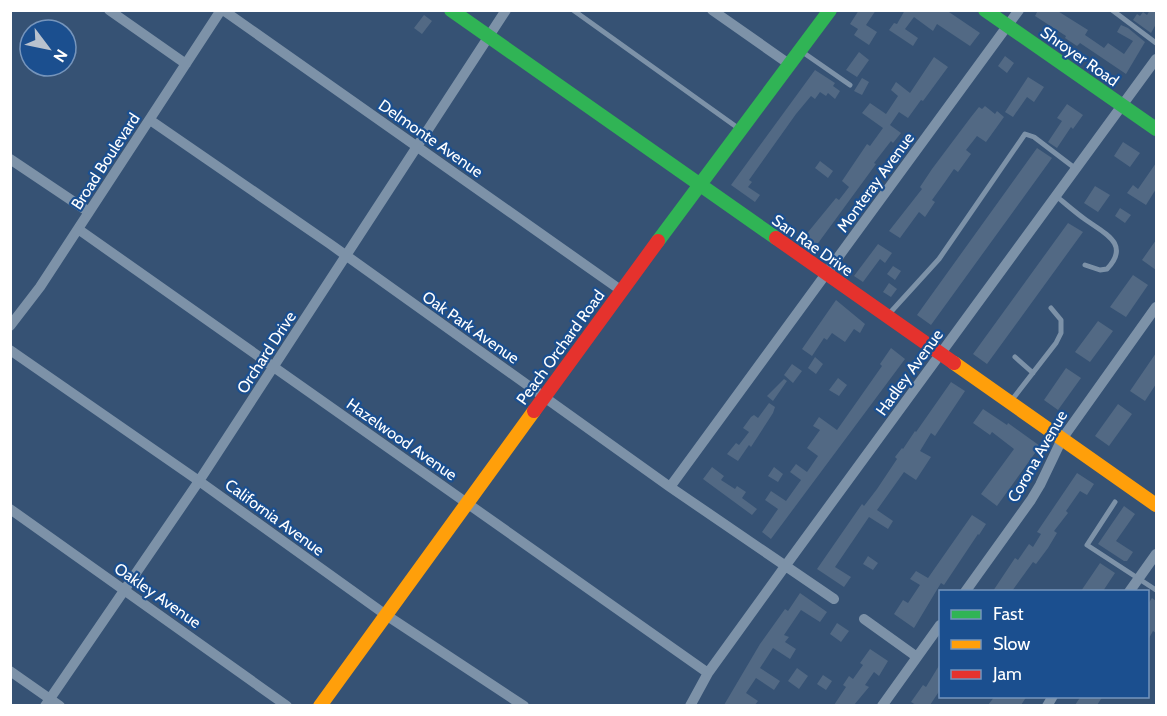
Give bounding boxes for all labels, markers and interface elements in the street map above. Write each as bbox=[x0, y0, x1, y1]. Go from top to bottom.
north arrow bbox=[18, 18, 78, 78]
street label: Shroyer Road bbox=[1037, 23, 1122, 90]
text: N bbox=[49, 46, 71, 66]
street label: Delmonte Avenue bbox=[375, 95, 487, 181]
street label: Broad Boulevard bbox=[67, 110, 144, 213]
street label: Monteray Avenue bbox=[833, 129, 918, 236]
street label: San Rae Drive bbox=[769, 211, 857, 280]
street label: Peach Orchard Road bbox=[512, 286, 608, 408]
street label: Oak Park Avenue bbox=[419, 287, 523, 368]
street label: Orchard Drive bbox=[233, 308, 300, 397]
street label: Hadley Avenue bbox=[872, 325, 947, 419]
street label: Hazelwood Avenue bbox=[343, 394, 461, 485]
street label: Corona Avenue bbox=[1003, 407, 1071, 506]
street label: California Avenue bbox=[221, 475, 328, 560]
street label: Oakley Avenue bbox=[111, 559, 205, 632]
legend bbox=[939, 590, 1149, 698]
text: Fast bbox=[993, 603, 1024, 625]
text: Slow bbox=[993, 633, 1030, 655]
text: Jam bbox=[992, 663, 1022, 685]

